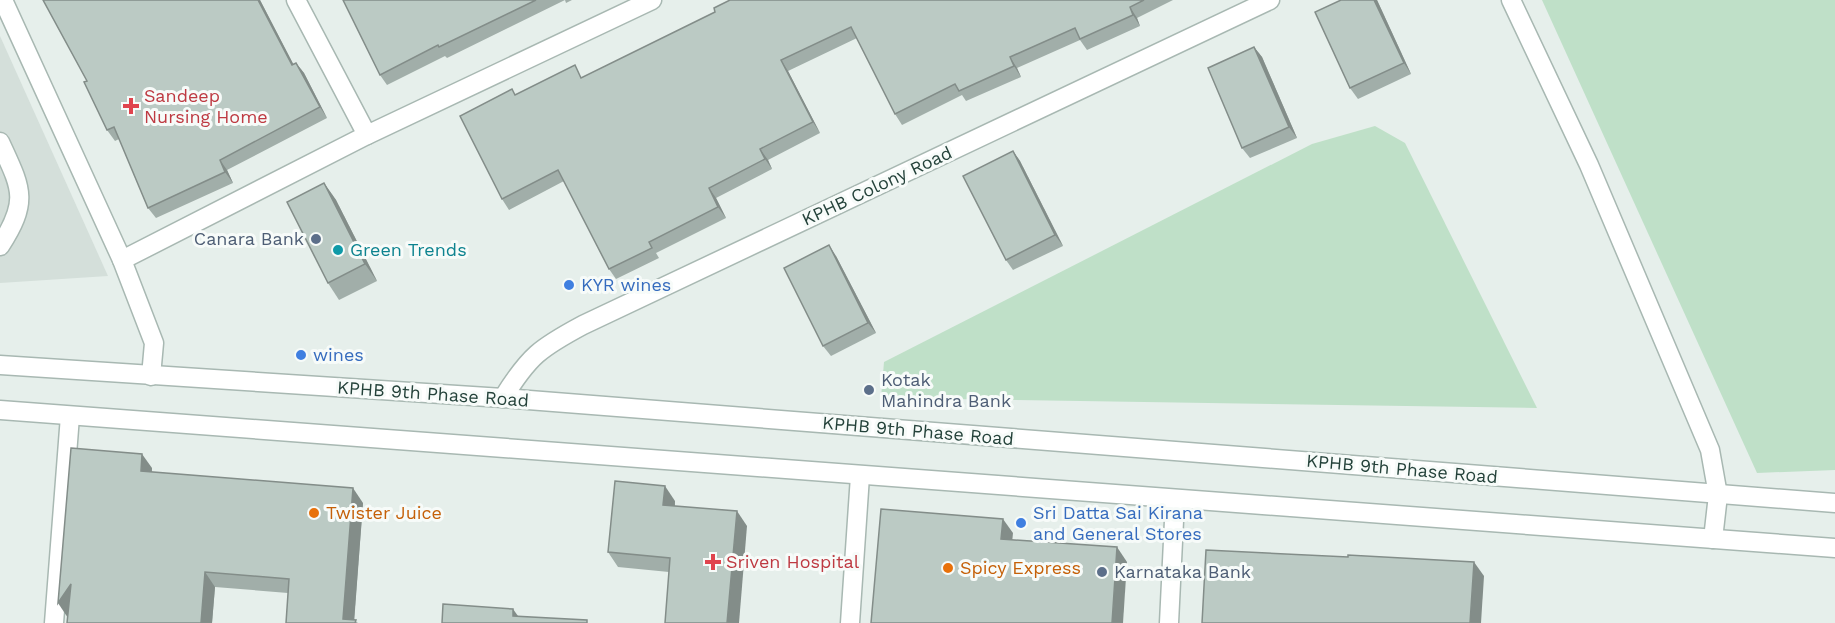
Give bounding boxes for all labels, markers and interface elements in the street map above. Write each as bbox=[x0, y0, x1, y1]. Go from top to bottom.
place label: Sandeep Nursing Home bbox=[144, 85, 268, 127]
marker: Sandeep Nursing Home bbox=[122, 97, 140, 115]
street label: KPHB Colony Road bbox=[798, 142, 955, 230]
place label: Canara Bank bbox=[194, 228, 304, 249]
marker: Canara Bank bbox=[309, 232, 323, 246]
place label: Green Trends bbox=[350, 239, 467, 260]
marker: Green Trends bbox=[331, 243, 345, 257]
place label: KYR wines bbox=[581, 274, 671, 295]
marker: KYR wines bbox=[562, 278, 576, 292]
place label: wines bbox=[313, 344, 364, 365]
marker: wines bbox=[294, 348, 308, 362]
place label: Kotak Mahindra Bank bbox=[881, 369, 1011, 411]
street label: KPHB 9th Phase Road bbox=[336, 376, 530, 411]
marker: Kotak Mahindra Bank bbox=[862, 383, 876, 397]
street label: KPHB 9th Phase Road bbox=[821, 412, 1015, 449]
street label: KPHB 9th Phase Road bbox=[1305, 450, 1499, 487]
place label: Twister Juice bbox=[326, 502, 442, 523]
place label: Sri Datta Sai Kirana and General Stores bbox=[1033, 502, 1203, 544]
marker: Twister Juice bbox=[307, 506, 321, 520]
marker: Sri Datta Sai Kirana and General Stores bbox=[1014, 516, 1028, 530]
place label: Sriven Hospital bbox=[726, 551, 860, 572]
marker: Sriven Hospital bbox=[704, 553, 722, 571]
place label: Spicy Express bbox=[960, 557, 1081, 578]
marker: Spicy Express bbox=[941, 561, 955, 575]
place label: Karnataka Bank bbox=[1114, 561, 1251, 582]
marker: Karnataka Bank bbox=[1095, 565, 1109, 579]

